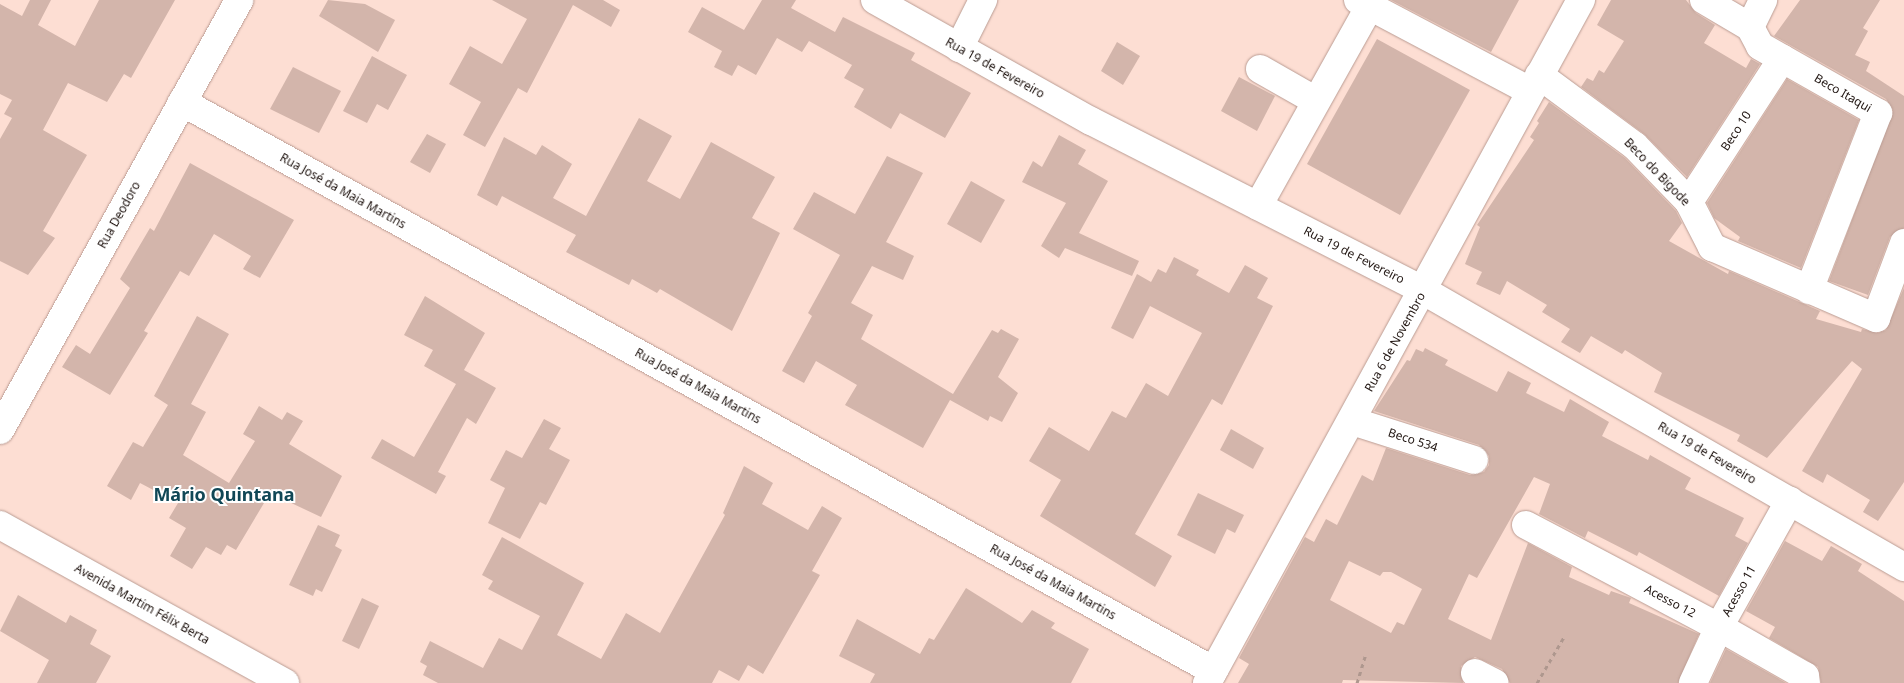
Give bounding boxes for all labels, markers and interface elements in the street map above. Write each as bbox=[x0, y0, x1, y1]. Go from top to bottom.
street label: Rua 19 de Fevereiro bbox=[943, 35, 1047, 101]
street label: Beco Itaqui bbox=[1812, 71, 1874, 115]
street label: Beco 10 bbox=[1718, 108, 1754, 154]
street label: Beco do Bigode bbox=[1621, 135, 1693, 209]
street label: Rua José da Maia Martins bbox=[277, 150, 409, 232]
street label: Rua Deodoro bbox=[95, 179, 143, 251]
street label: Rua 19 de Fevereiro bbox=[1301, 223, 1407, 287]
street label: Rua 6 de Novembro bbox=[1362, 290, 1428, 394]
street label: Rua José da Maia Martins bbox=[632, 345, 764, 427]
street label: Rua 19 de Fevereiro bbox=[1655, 419, 1759, 487]
street label: Beco 534 bbox=[1386, 425, 1440, 455]
district label: Mário Quintana bbox=[153, 483, 295, 505]
street label: Rua José da Maia Martins bbox=[987, 541, 1119, 623]
street label: Avenida Martim Félix Berta bbox=[72, 561, 212, 647]
street label: Acesso 11 bbox=[1719, 563, 1759, 619]
street label: Acesso 12 bbox=[1642, 582, 1698, 620]

